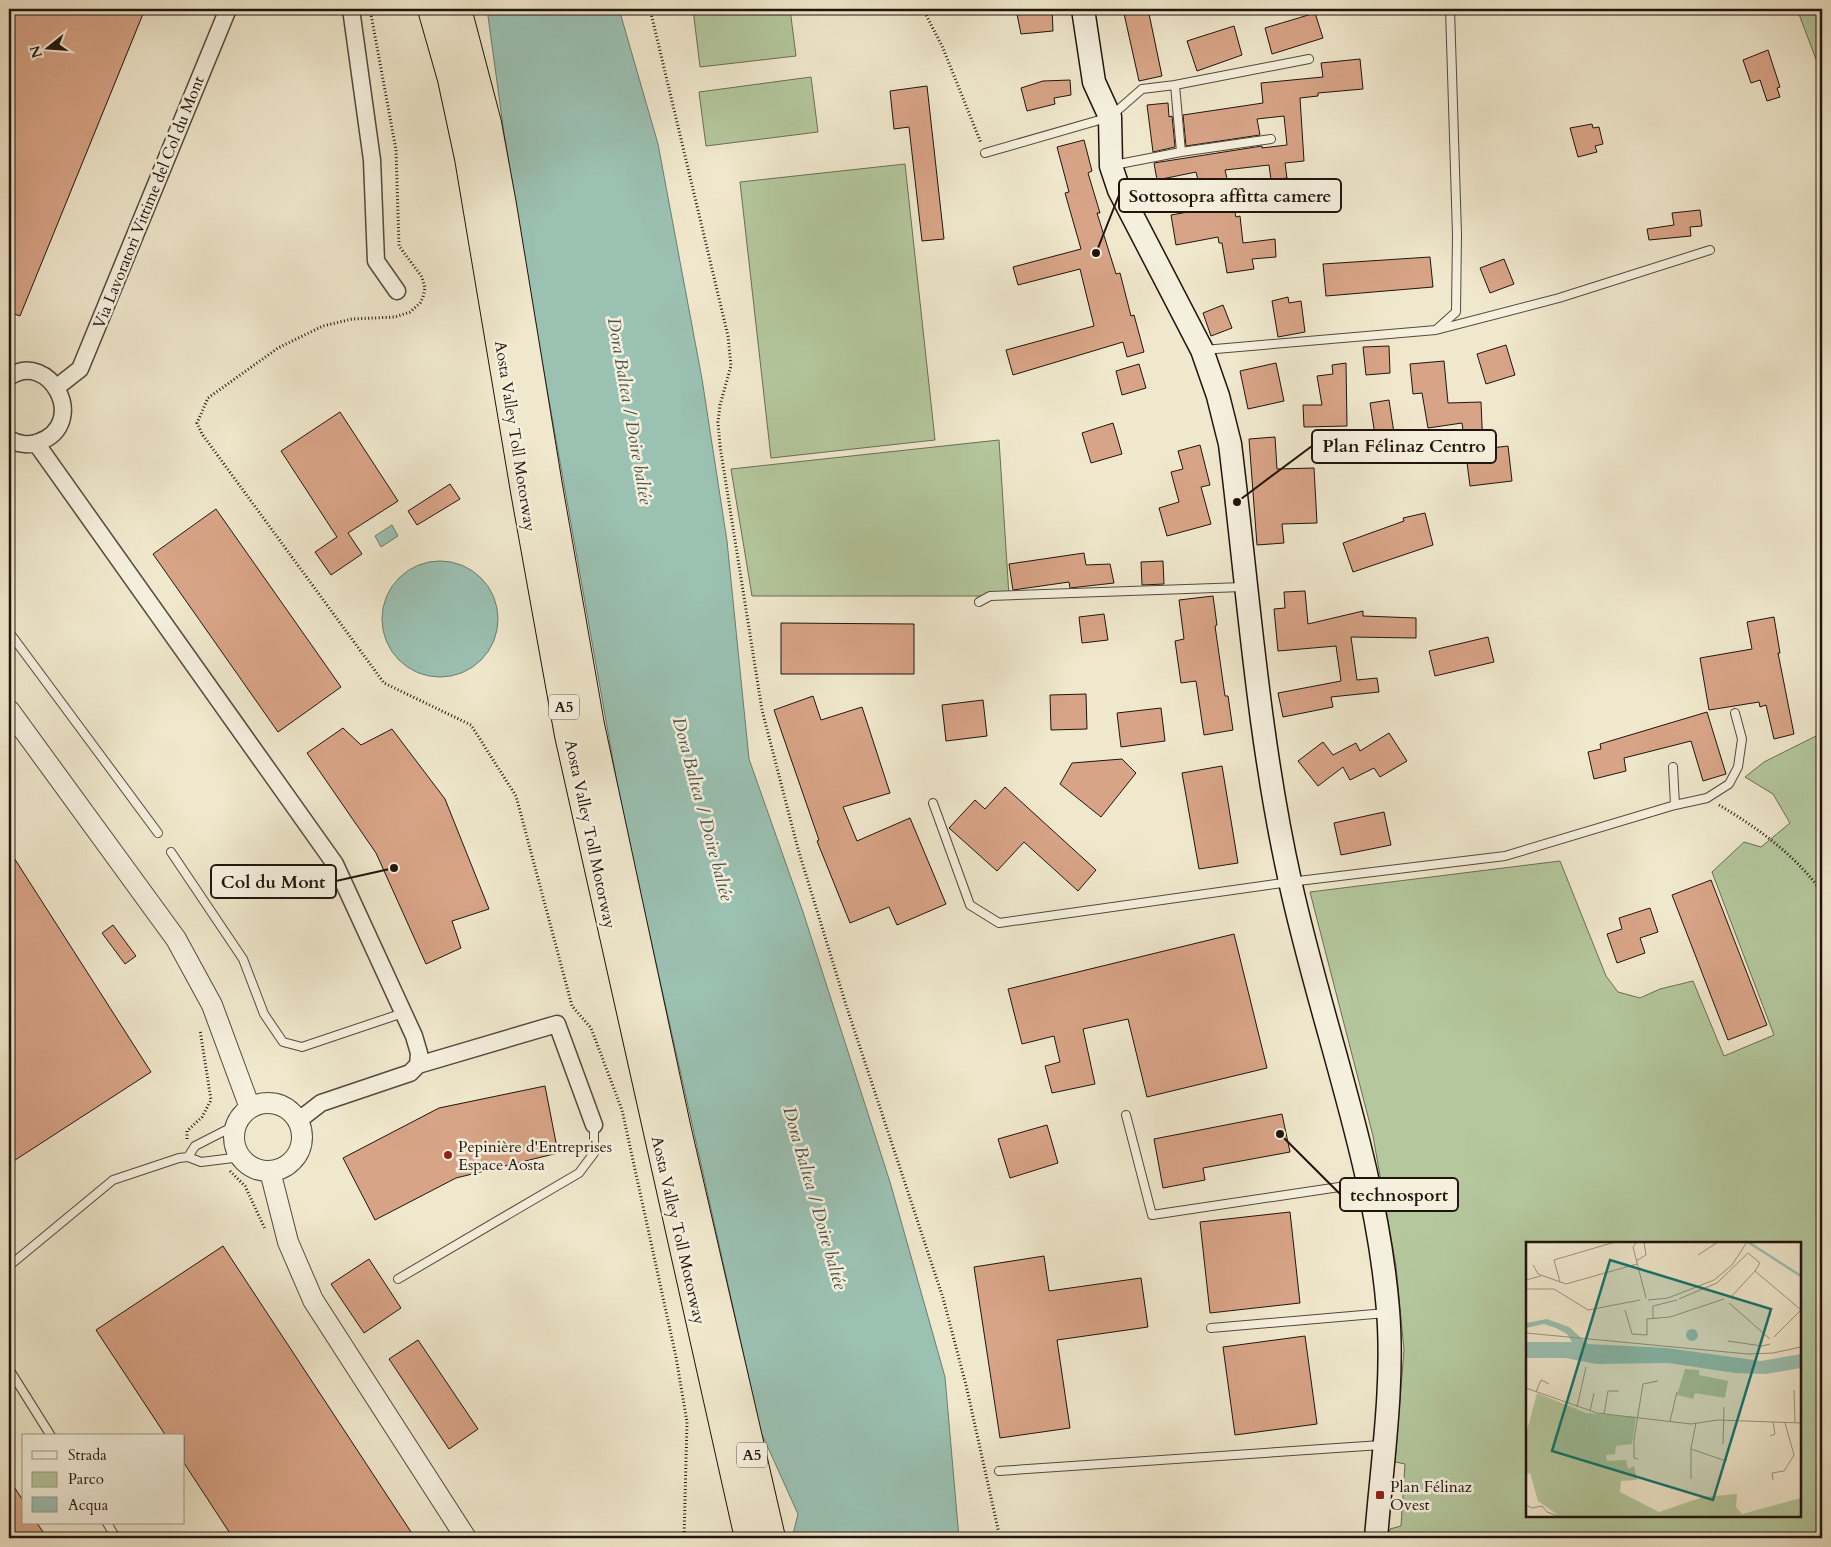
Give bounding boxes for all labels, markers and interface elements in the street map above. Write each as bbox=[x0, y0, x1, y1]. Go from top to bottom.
north arrow bbox=[22, 22, 72, 72]
text: N bbox=[25, 43, 47, 60]
street label: Via Lavoratori Vittime del Col du Mont bbox=[88, 73, 210, 332]
callout: Sottosopra affitta camere bbox=[1119, 179, 1341, 212]
text: Sottosopra affitta camere bbox=[1129, 184, 1331, 209]
water label: Dora Baltea / Doire baltée bbox=[601, 316, 658, 508]
street label: Aosta Valley Toll Motorway bbox=[489, 339, 541, 534]
callout: Plan Félinaz Centro bbox=[1312, 430, 1496, 463]
text: Plan Félinaz Centro bbox=[1322, 434, 1486, 459]
road number: A5 bbox=[549, 694, 579, 720]
water label: Dora Baltea / Doire baltée bbox=[666, 714, 739, 905]
street label: Aosta Valley Toll Motorway bbox=[559, 738, 621, 931]
callout: Col du Mont bbox=[211, 865, 336, 898]
text: Col du Mont bbox=[221, 870, 326, 895]
water label: Dora Baltea / Doire baltée bbox=[776, 1104, 853, 1294]
street label: Aosta Valley Toll Motorway bbox=[646, 1134, 711, 1327]
place label: Pepinière d'Entreprises Espace Aosta bbox=[458, 1136, 612, 1176]
marker: Pepinière d'Entreprises Espace Aosta bbox=[442, 1149, 454, 1161]
callout: technosport bbox=[1340, 1178, 1458, 1211]
text: technosport bbox=[1350, 1183, 1449, 1208]
inset map bbox=[1526, 1242, 1801, 1517]
legend bbox=[22, 1434, 185, 1524]
road number: A5 bbox=[737, 1442, 767, 1468]
text: Strada bbox=[68, 1445, 107, 1465]
text: Parco bbox=[68, 1469, 104, 1489]
place label: Plan Félinaz Ovest bbox=[1390, 1476, 1472, 1516]
marker: Plan Félinaz Ovest bbox=[1374, 1489, 1386, 1501]
text: Acqua bbox=[68, 1495, 109, 1515]

